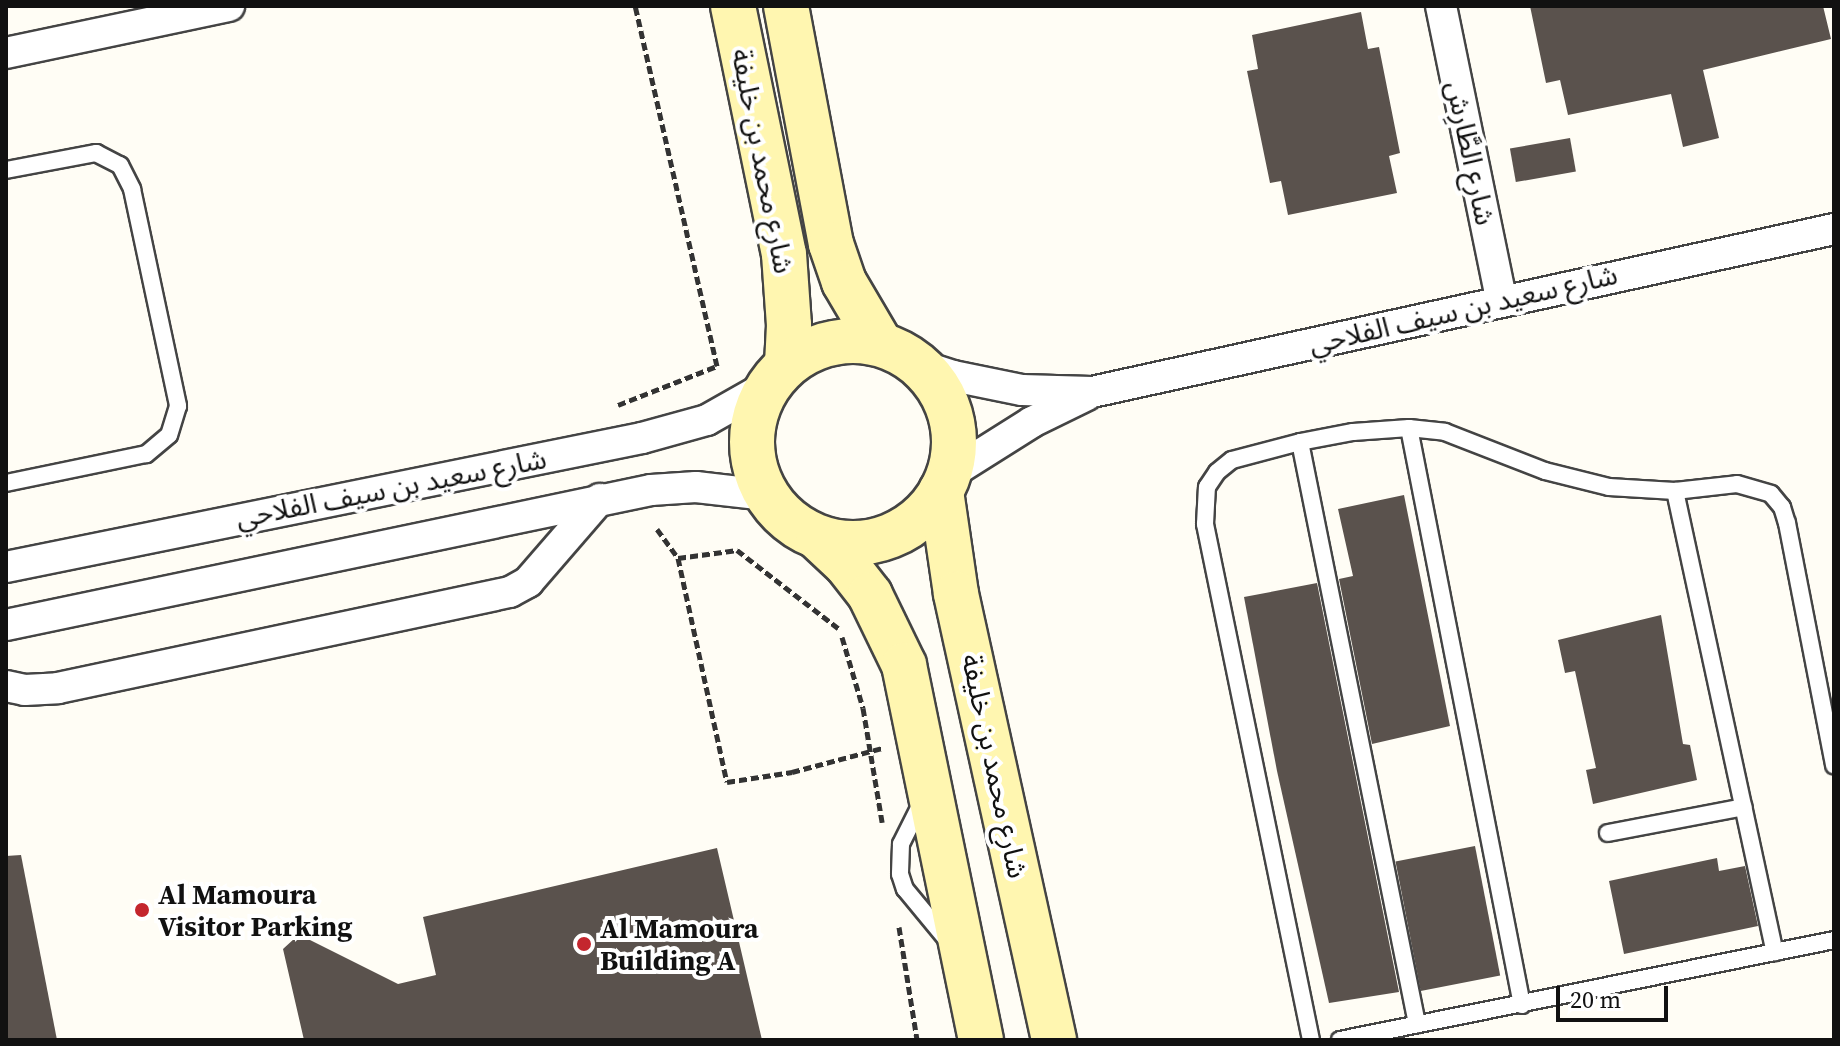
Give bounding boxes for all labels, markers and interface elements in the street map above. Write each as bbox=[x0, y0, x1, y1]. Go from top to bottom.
street label: شارع محمد بن خليفة bbox=[725, 46, 801, 276]
street label: شارع الطَّارِش bbox=[1439, 78, 1503, 228]
street label: شارع سعيد بن سيف الفلاحي bbox=[1306, 257, 1620, 361]
street label: شارع سعيد بن سيف الفلاحي bbox=[233, 441, 549, 535]
street label: شارع محمد بن خليفة bbox=[955, 651, 1035, 881]
place label: Al Mamoura Visitor Parking bbox=[158, 877, 353, 943]
marker: Al Mamoura Visitor Parking bbox=[133, 901, 151, 919]
place label: Al Mamoura Building A bbox=[600, 911, 759, 977]
marker: Al Mamoura Building A bbox=[575, 935, 593, 953]
scale bar bbox=[1560, 970, 1672, 1020]
text: 20 m bbox=[1570, 983, 1621, 1016]

